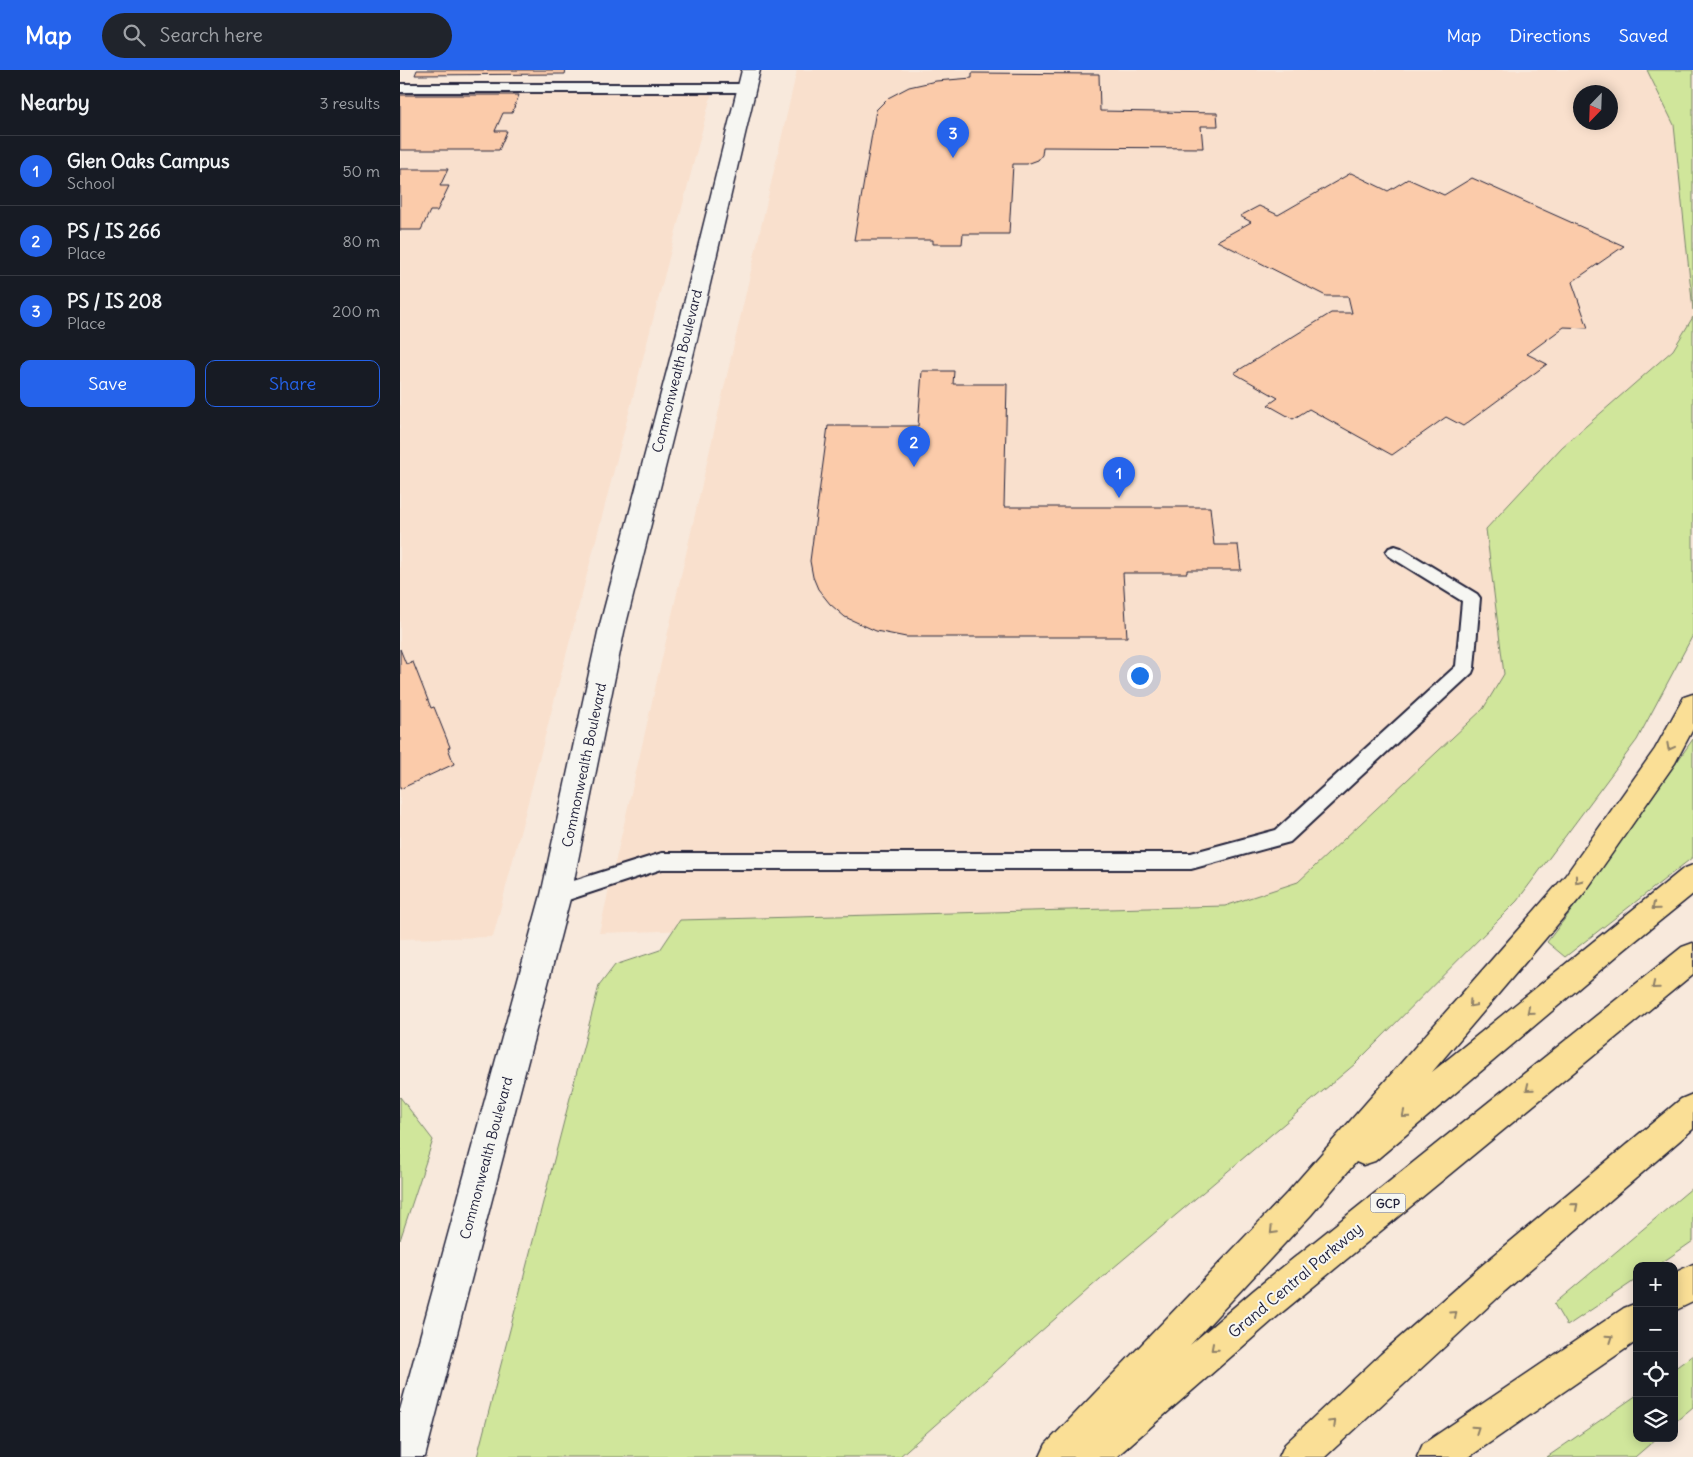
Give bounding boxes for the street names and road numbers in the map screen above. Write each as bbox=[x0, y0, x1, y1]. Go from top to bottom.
street label: Commonwealth Boulevard bbox=[648, 288, 706, 454]
street label: Commonwealth Boulevard bbox=[558, 681, 610, 849]
street label: Commonwealth Boulevard bbox=[456, 1075, 516, 1241]
road number: GCP bbox=[1370, 1194, 1406, 1212]
street label: Grand Central Parkway bbox=[1224, 1218, 1366, 1342]

